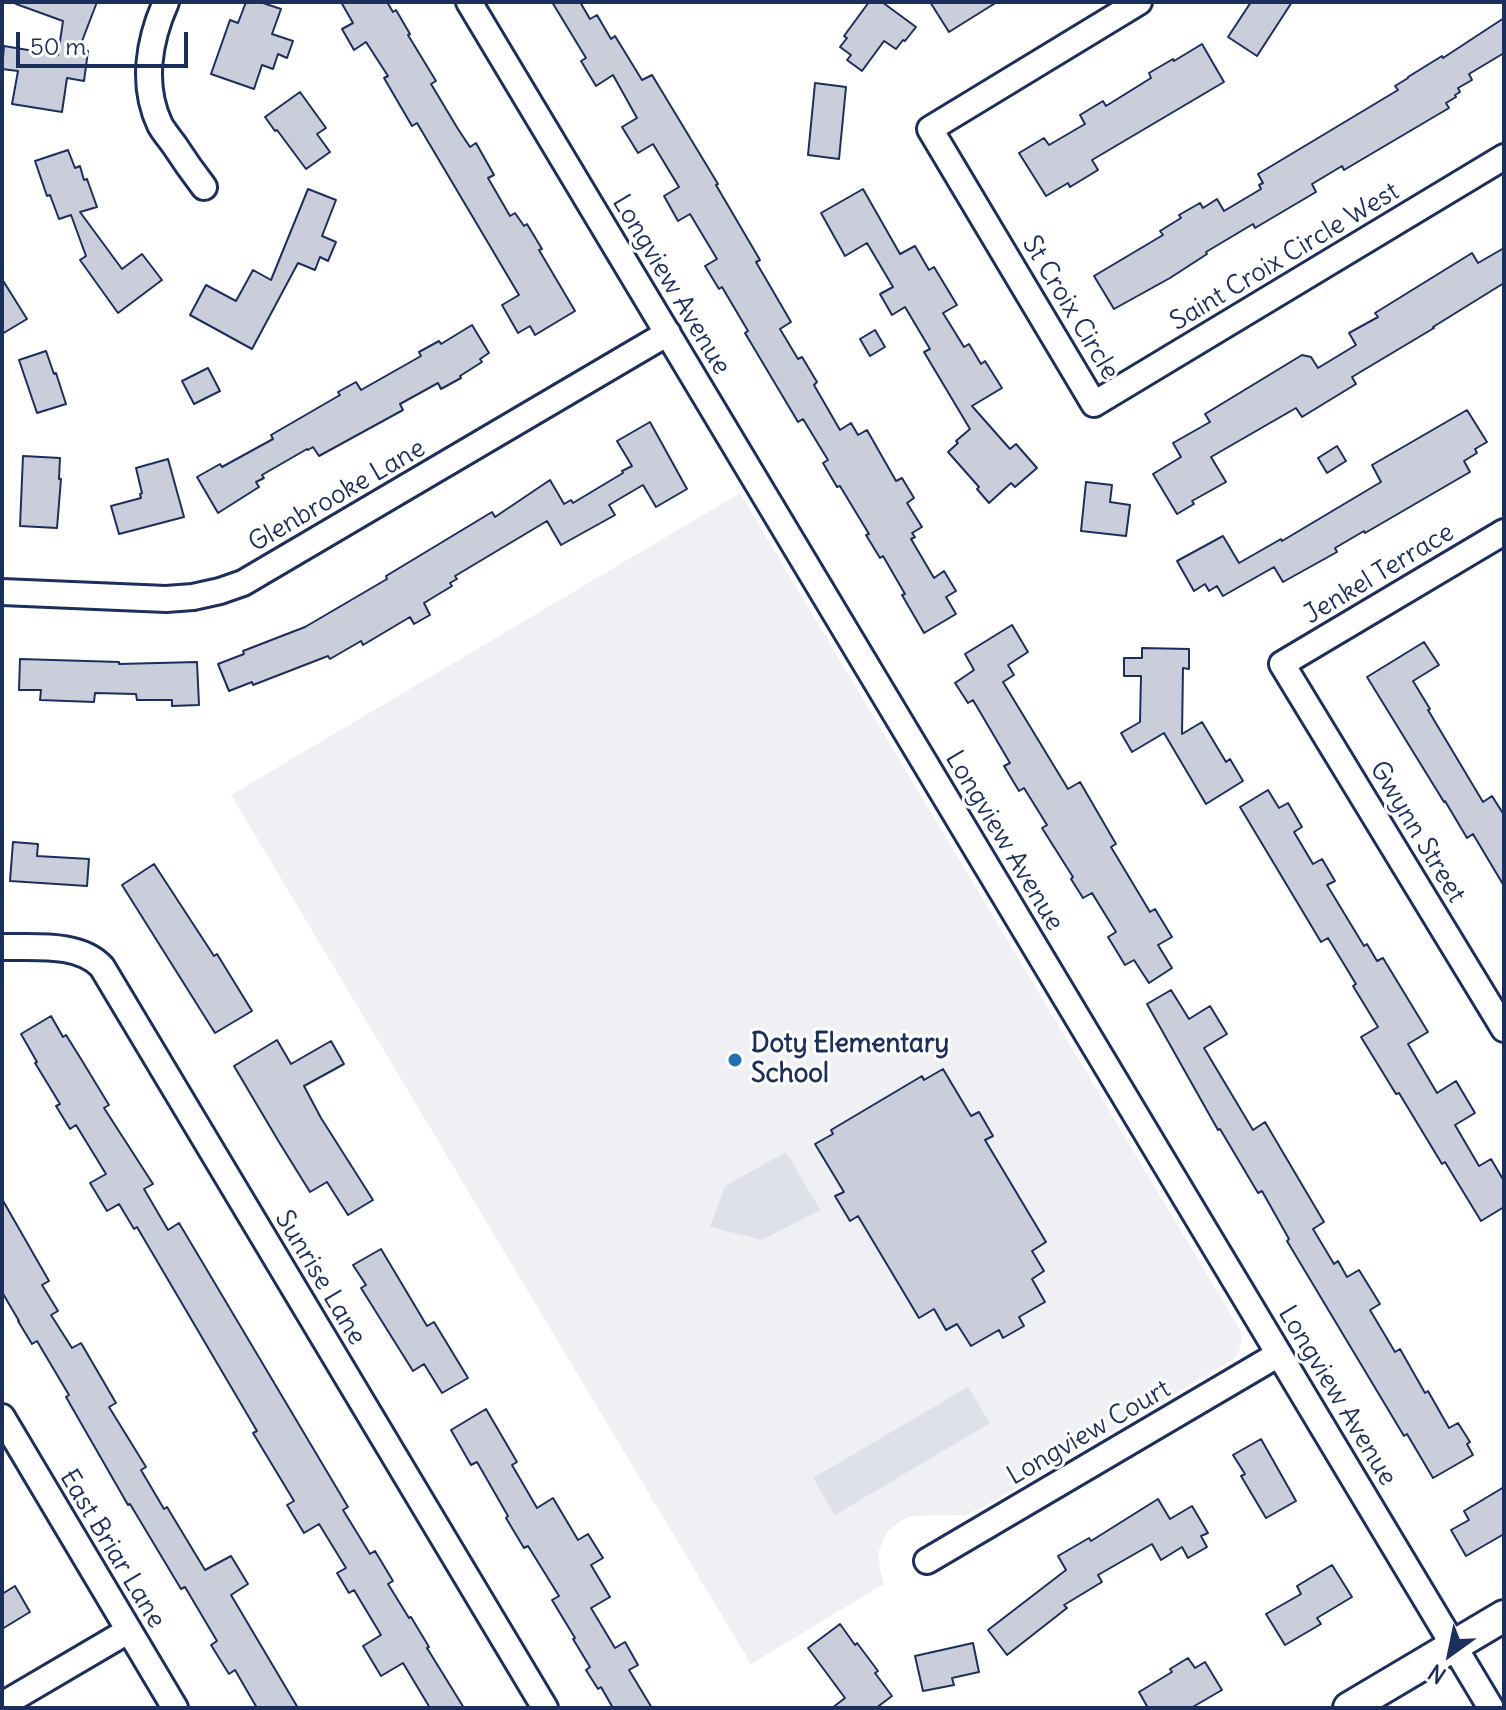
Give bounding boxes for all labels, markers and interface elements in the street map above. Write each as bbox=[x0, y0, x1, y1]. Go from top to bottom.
scale bar bbox=[20, 16, 192, 66]
text: 50 m bbox=[30, 31, 86, 61]
street label: Saint Croix Circle West bbox=[1165, 176, 1405, 338]
street label: Longview Avenue bbox=[605, 189, 737, 381]
street label: St Croix Circle bbox=[1015, 230, 1125, 386]
street label: Glenbrooke Lane bbox=[243, 433, 431, 559]
street label: Jenkel Terrace bbox=[1298, 517, 1460, 631]
street label: Longview Avenue bbox=[938, 745, 1070, 937]
street label: Gwynn Street bbox=[1363, 756, 1471, 908]
place label: Doty Elementary School bbox=[751, 1029, 949, 1090]
marker: Doty Elementary School bbox=[726, 1051, 744, 1069]
street label: Sunrise Lane bbox=[268, 1205, 372, 1351]
street label: Longview Avenue bbox=[1271, 1300, 1403, 1492]
street label: Longview Court bbox=[1002, 1374, 1176, 1492]
street label: East Briar Lane bbox=[52, 1464, 172, 1634]
north arrow bbox=[1410, 1614, 1490, 1694]
text: N bbox=[1423, 1658, 1451, 1690]

